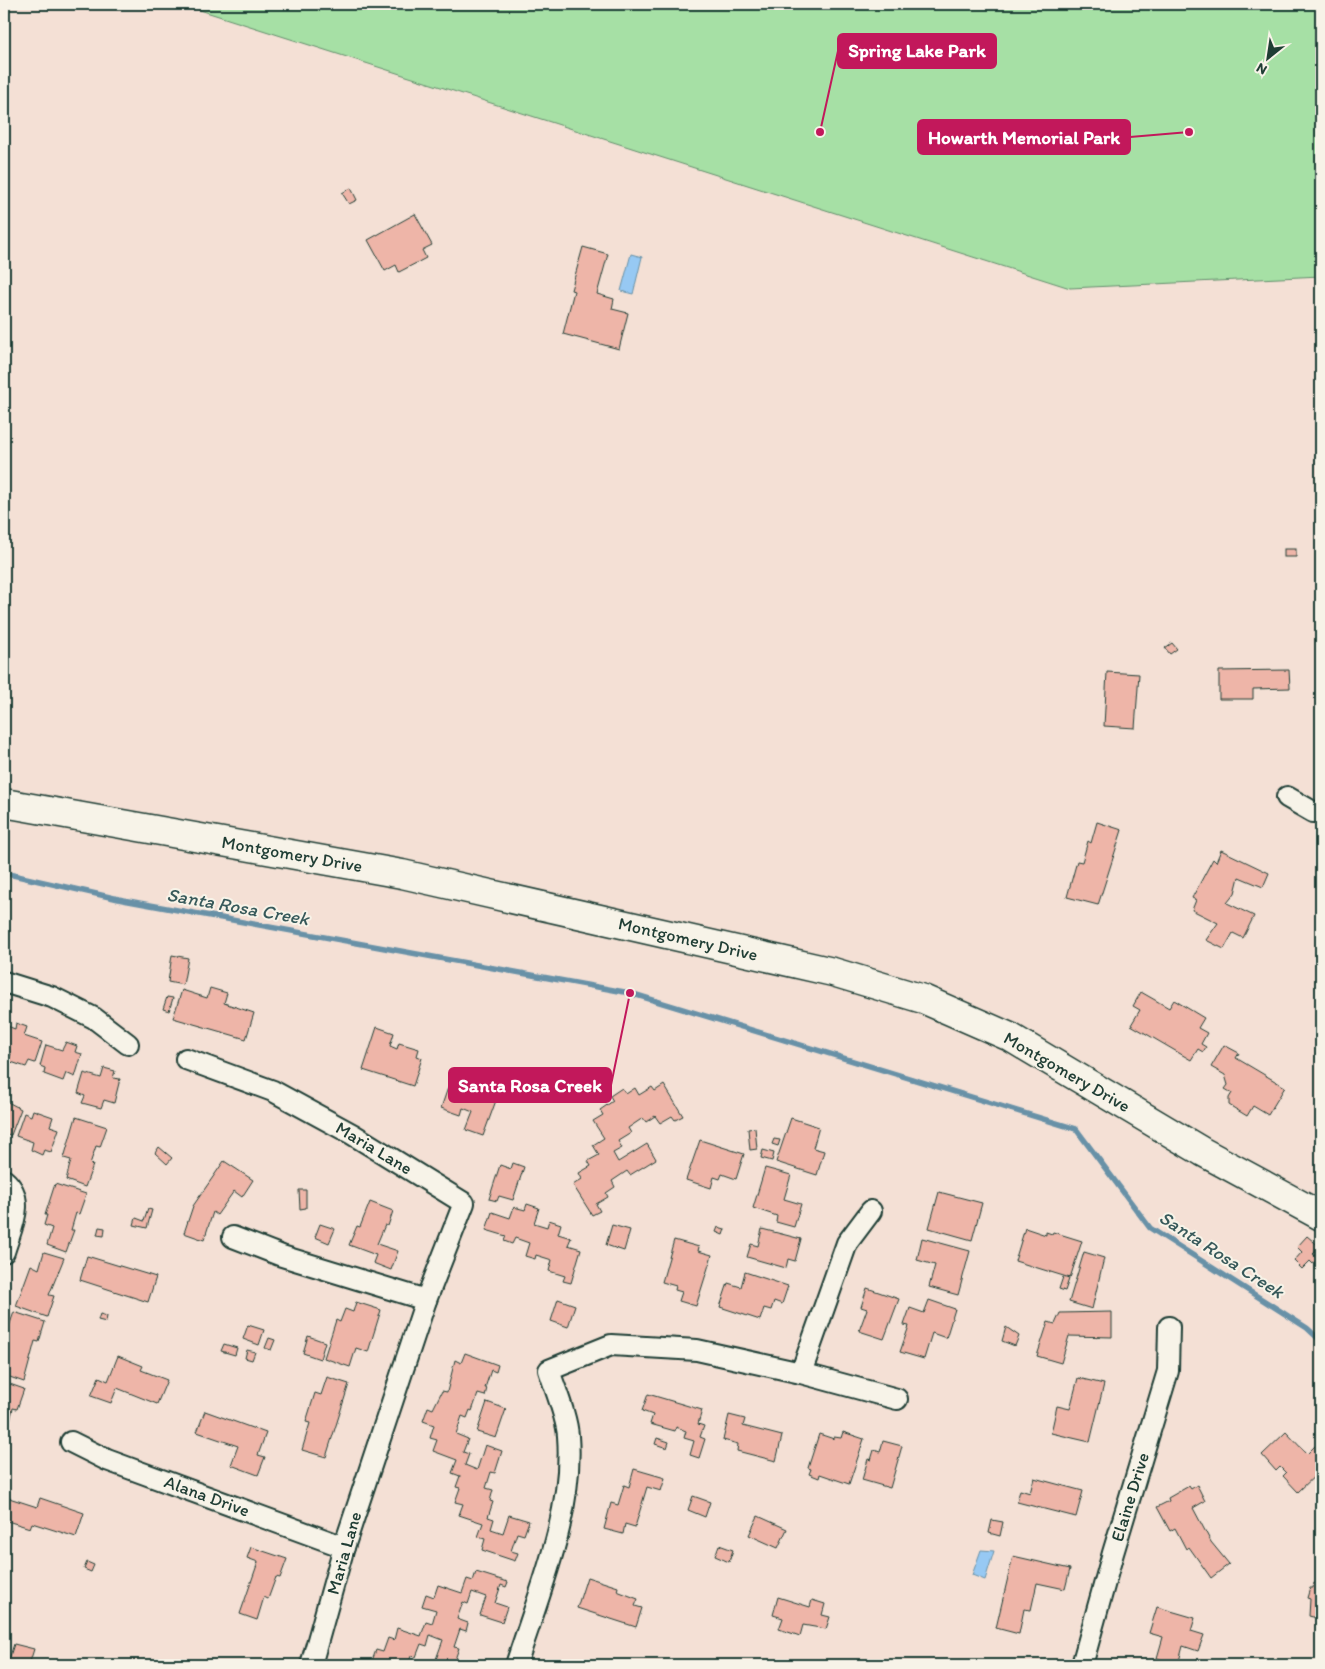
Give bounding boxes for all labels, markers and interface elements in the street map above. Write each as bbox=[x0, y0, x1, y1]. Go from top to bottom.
north arrow bbox=[1242, 32, 1292, 82]
callout: Spring Lake Park bbox=[838, 34, 996, 68]
text: Spring Lake Park bbox=[848, 39, 986, 62]
text: N bbox=[1253, 59, 1270, 79]
callout: Howarth Memorial Park bbox=[918, 120, 1130, 154]
text: Howarth Memorial Park bbox=[928, 126, 1120, 149]
street label: Montgomery Drive bbox=[220, 831, 364, 877]
water label: Santa Rosa Creek bbox=[165, 883, 312, 931]
street label: Montgomery Drive bbox=[616, 912, 760, 966]
street label: Montgomery Drive bbox=[1000, 1027, 1134, 1117]
callout: Santa Rosa Creek bbox=[449, 1068, 611, 1102]
text: Santa Rosa Creek bbox=[458, 1074, 602, 1097]
street label: Maria Lane bbox=[332, 1117, 416, 1179]
water label: Santa Rosa Creek bbox=[1155, 1206, 1289, 1304]
street label: Elaine Drive bbox=[1106, 1450, 1154, 1544]
street label: Alana Drive bbox=[161, 1470, 253, 1522]
street label: Maria Lane bbox=[322, 1509, 366, 1597]

